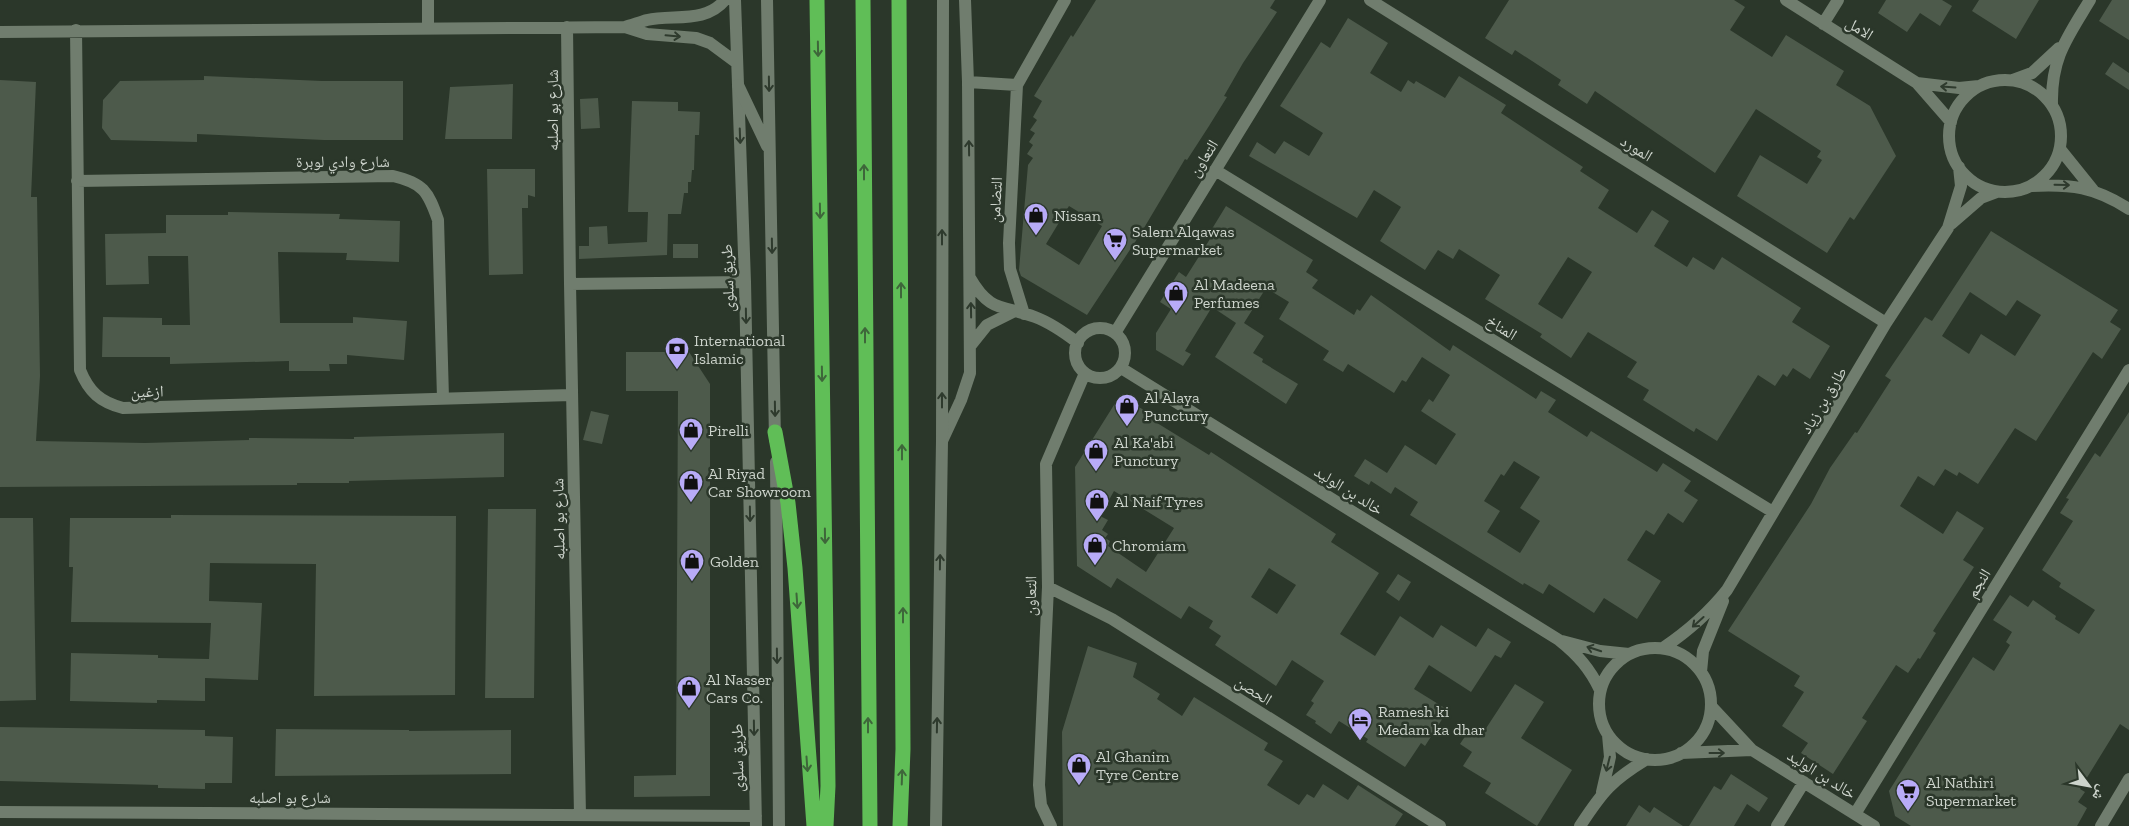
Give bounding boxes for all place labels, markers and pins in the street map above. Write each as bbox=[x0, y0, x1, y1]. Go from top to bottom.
shop icon: Nissan bbox=[1023, 202, 1049, 236]
place label: Nissan bbox=[1054, 206, 1102, 225]
place label: Salem Alqawas Supermarket bbox=[1132, 222, 1235, 259]
supermarket icon: Salem Alqawas Supermarket bbox=[1102, 227, 1128, 261]
place label: Al Madeena Perfumes bbox=[1194, 275, 1275, 312]
shop icon: Al Madeena Perfumes bbox=[1163, 280, 1189, 314]
place label: International Islamic bbox=[694, 331, 785, 368]
bank icon: International Islamic bbox=[664, 336, 690, 370]
place label: Al Alaya Punctury bbox=[1144, 388, 1209, 425]
shop icon: Al Alaya Punctury bbox=[1114, 393, 1140, 427]
shop icon: Pirelli bbox=[678, 417, 704, 451]
place label: Pirelli bbox=[708, 421, 749, 440]
place label: Al Ka'abi Punctury bbox=[1114, 433, 1179, 470]
shop icon: Al Ka'abi Punctury bbox=[1083, 438, 1109, 472]
place label: Al Riyad Car Showroom bbox=[708, 464, 811, 501]
shop icon: Al Riyad Car Showroom bbox=[678, 469, 704, 503]
shop icon: Al Naif Tyres bbox=[1084, 488, 1110, 522]
place label: Al Naif Tyres bbox=[1114, 492, 1203, 511]
shop icon: Chromiam bbox=[1082, 532, 1108, 566]
place label: Chromiam bbox=[1112, 536, 1186, 555]
shop icon: Golden bbox=[679, 548, 705, 582]
place label: Golden bbox=[710, 552, 760, 571]
place label: Al Nasser Cars Co. bbox=[706, 670, 772, 707]
shop icon: Al Nasser Cars Co. bbox=[676, 675, 702, 709]
place label: Ramesh ki Medam ka dhar bbox=[1378, 702, 1485, 739]
hotel icon: Ramesh ki Medam ka dhar bbox=[1347, 707, 1373, 741]
place label: Al Ghanim Tyre Centre bbox=[1096, 747, 1179, 784]
shop icon: Al Ghanim Tyre Centre bbox=[1066, 752, 1092, 786]
place label: Al Nathiri Supermarket bbox=[1926, 773, 2016, 810]
supermarket icon: Al Nathiri Supermarket bbox=[1895, 778, 1921, 812]

